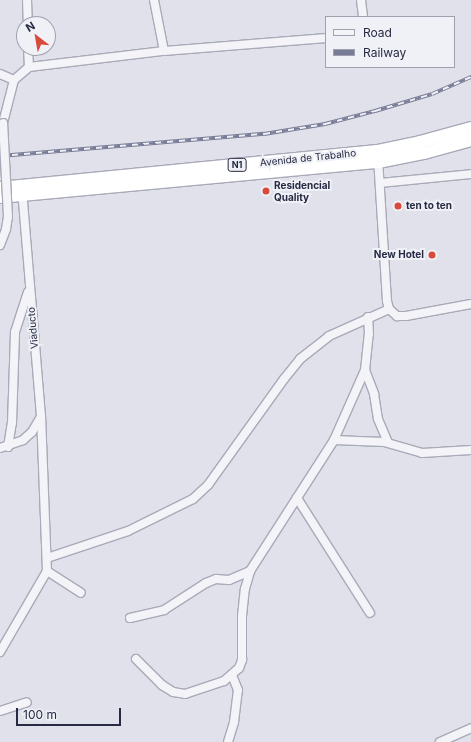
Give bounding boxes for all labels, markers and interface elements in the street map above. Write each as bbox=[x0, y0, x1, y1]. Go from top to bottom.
north arrow bbox=[16, 16, 56, 56]
legend bbox=[325, 16, 455, 68]
text: N bbox=[23, 18, 38, 35]
text: Road bbox=[363, 25, 392, 40]
text: Railway bbox=[363, 45, 406, 60]
street label: Avenida de Trabalho bbox=[259, 147, 357, 169]
road number: N1 bbox=[227, 158, 247, 172]
place label: Residencial Quality bbox=[274, 179, 330, 202]
marker: Residencial Quality bbox=[261, 186, 271, 196]
place label: ten to ten bbox=[406, 200, 452, 212]
marker: ten to ten bbox=[393, 201, 403, 211]
place label: New Hotel bbox=[374, 249, 424, 261]
marker: New Hotel bbox=[427, 250, 437, 260]
street label: Viaducto bbox=[25, 307, 41, 349]
scale bar bbox=[18, 700, 123, 726]
text: 100 m bbox=[23, 707, 57, 722]

